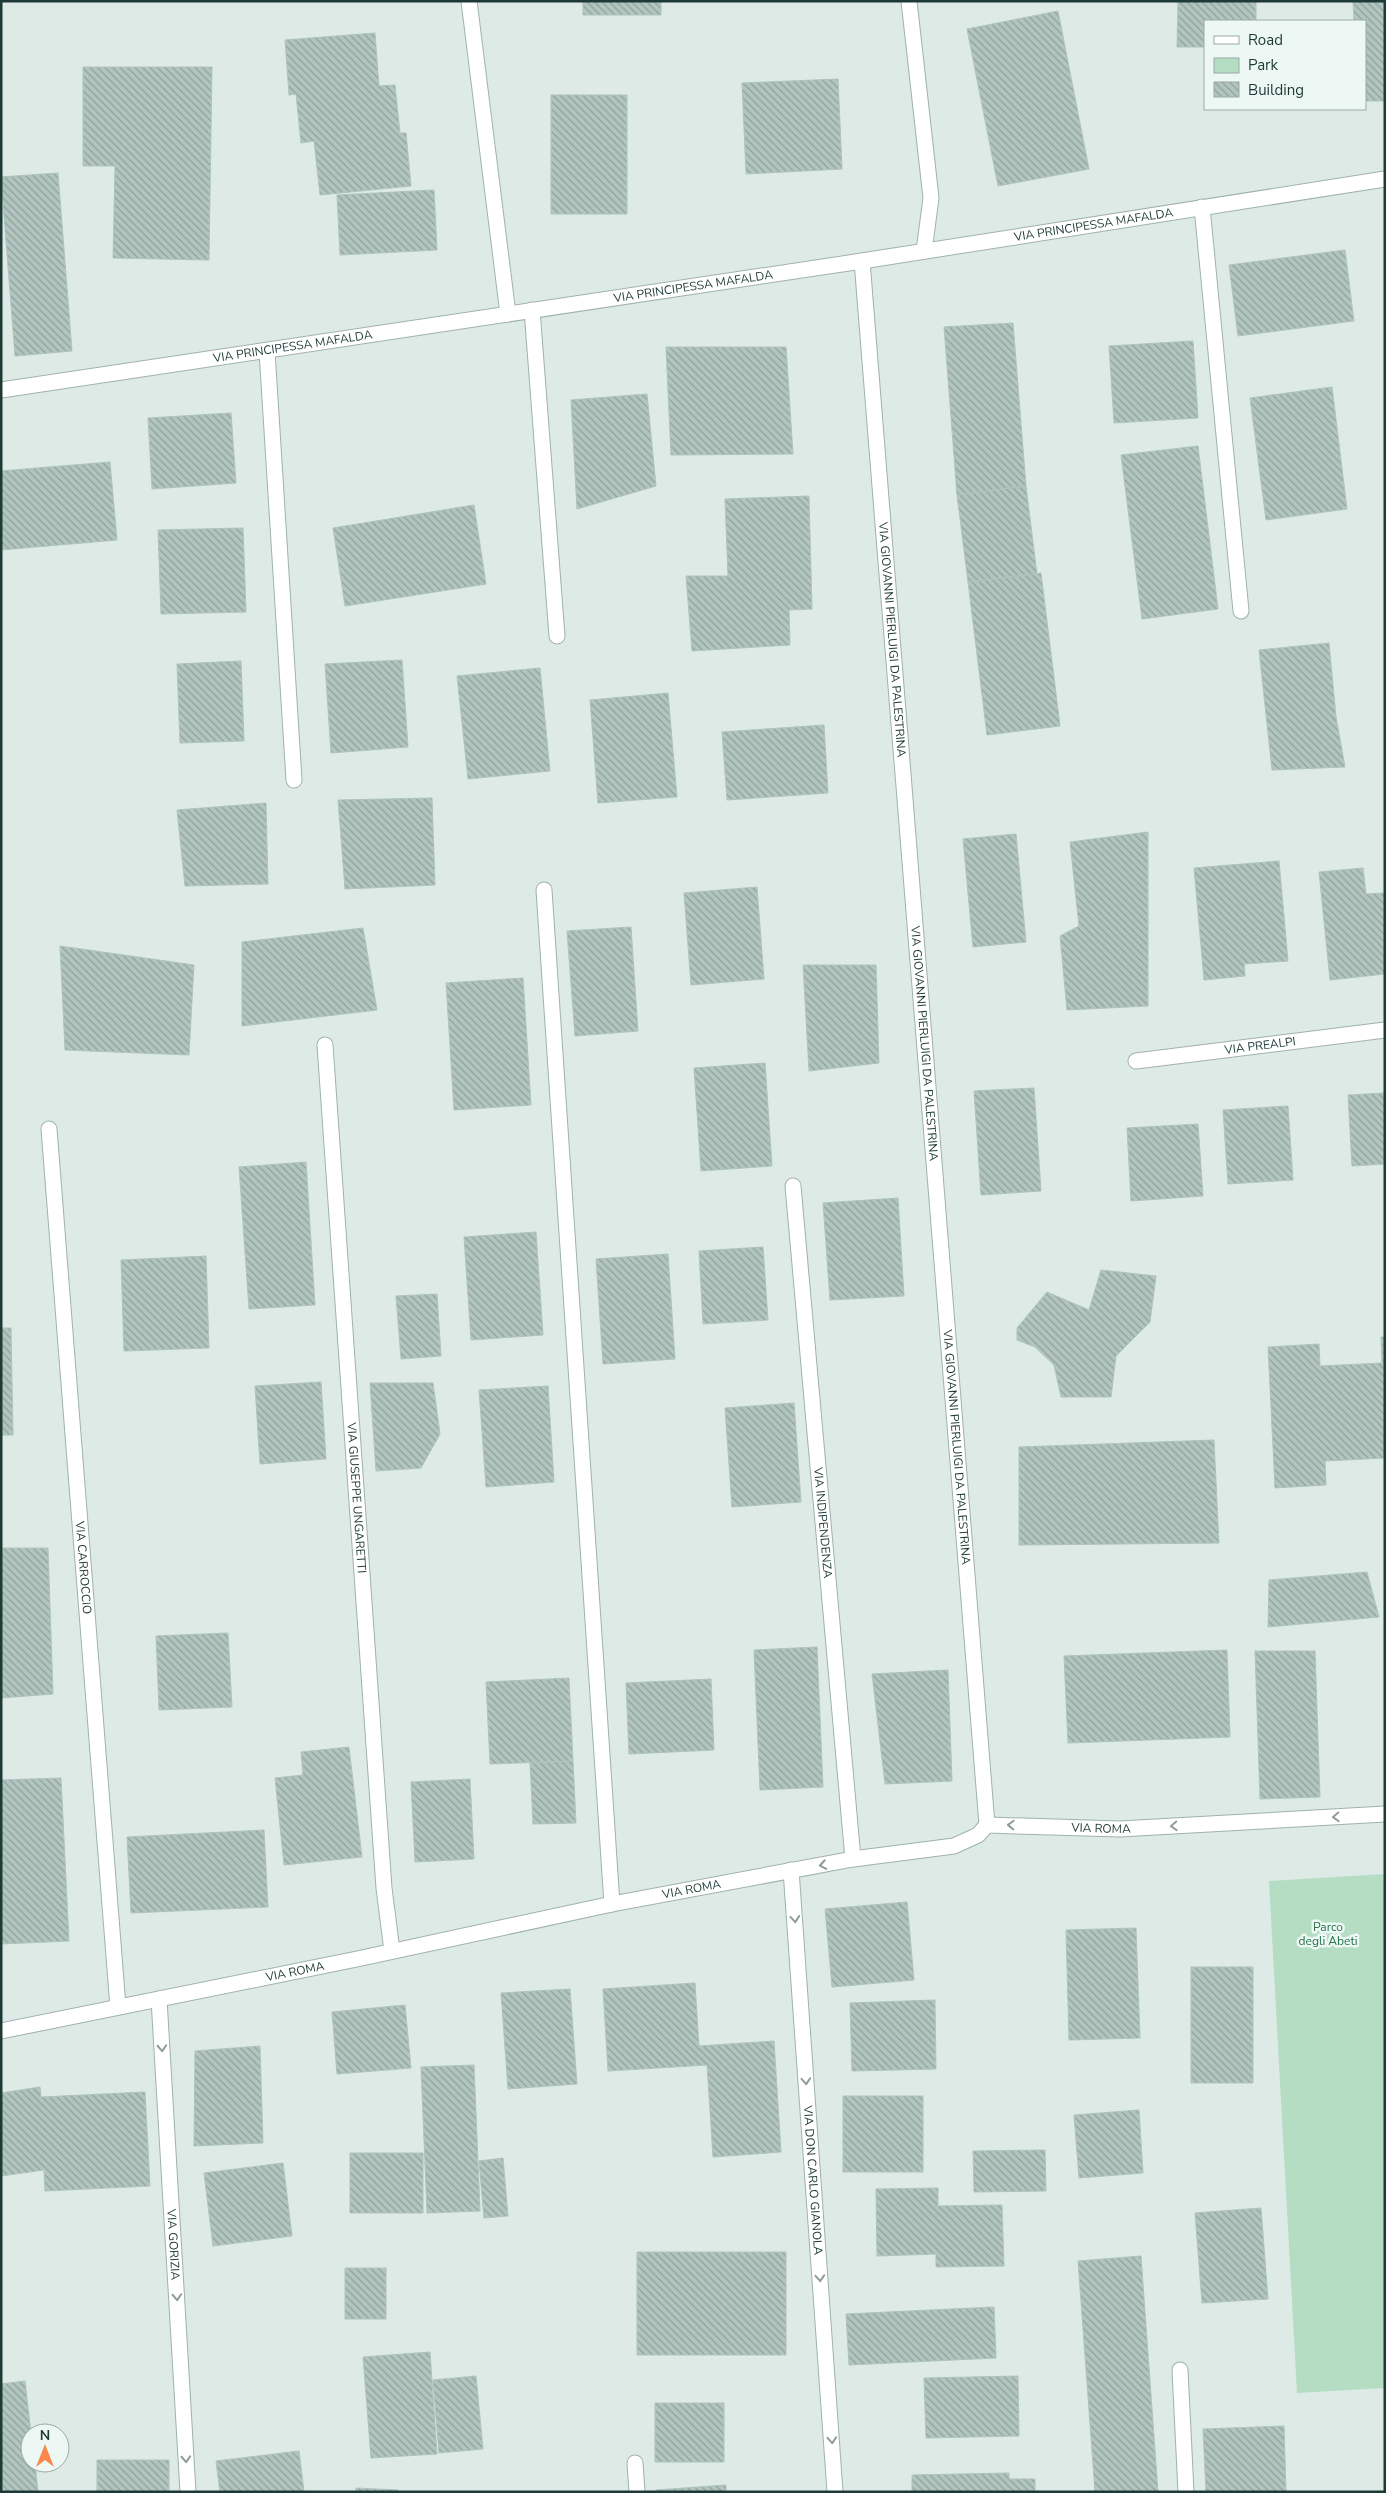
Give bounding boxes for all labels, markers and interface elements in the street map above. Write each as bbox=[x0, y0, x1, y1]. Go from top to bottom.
legend bbox=[1204, 20, 1366, 110]
text: Road bbox=[1248, 30, 1283, 50]
text: Park bbox=[1248, 55, 1278, 75]
text: Building bbox=[1248, 80, 1304, 100]
street label: VIA PRINCIPESSA MAFALDA bbox=[1012, 204, 1174, 245]
street label: VIA PRINCIPESSA MAFALDA bbox=[612, 266, 774, 306]
street label: VIA PRINCIPESSA MAFALDA bbox=[211, 326, 374, 366]
street label: VIA GIOVANNI PIERLUIGI DA PALESTRINA bbox=[875, 521, 910, 758]
street label: VIA GIOVANNI PIERLUIGI DA PALESTRINA bbox=[907, 924, 942, 1162]
street label: VIA PREALPI bbox=[1223, 1033, 1297, 1058]
street label: VIA GIOVANNI PIERLUIGI DA PALESTRINA bbox=[939, 1328, 974, 1566]
street label: VIA GIUSEPPE UNGARETTI bbox=[343, 1421, 370, 1574]
street label: VIA INDIPENDENZA bbox=[810, 1466, 836, 1579]
street label: VIA CARROCCIO bbox=[72, 1520, 95, 1615]
one-way arrow bbox=[1332, 1811, 1340, 1822]
one-way arrow bbox=[1007, 1820, 1015, 1831]
street label: VIA ROMA bbox=[1070, 1820, 1131, 1837]
one-way arrow bbox=[1170, 1820, 1178, 1831]
one-way arrow bbox=[818, 1859, 827, 1869]
street label: VIA ROMA bbox=[660, 1876, 722, 1903]
one-way arrow bbox=[789, 1915, 800, 1923]
park label: Parco degli Abeti bbox=[1299, 1919, 1357, 1949]
street label: VIA ROMA bbox=[263, 1958, 326, 1985]
one-way arrow bbox=[156, 2044, 167, 2052]
one-way arrow bbox=[801, 2077, 812, 2085]
street label: VIA DON CARLO GIANOLA bbox=[800, 2104, 826, 2256]
street label: VIA GORIZIA bbox=[163, 2208, 184, 2281]
one-way arrow bbox=[814, 2274, 825, 2282]
one-way arrow bbox=[171, 2294, 182, 2302]
north arrow bbox=[20, 2423, 70, 2473]
text: N bbox=[40, 2426, 50, 2445]
one-way arrow bbox=[826, 2436, 837, 2444]
one-way arrow bbox=[181, 2456, 192, 2464]

